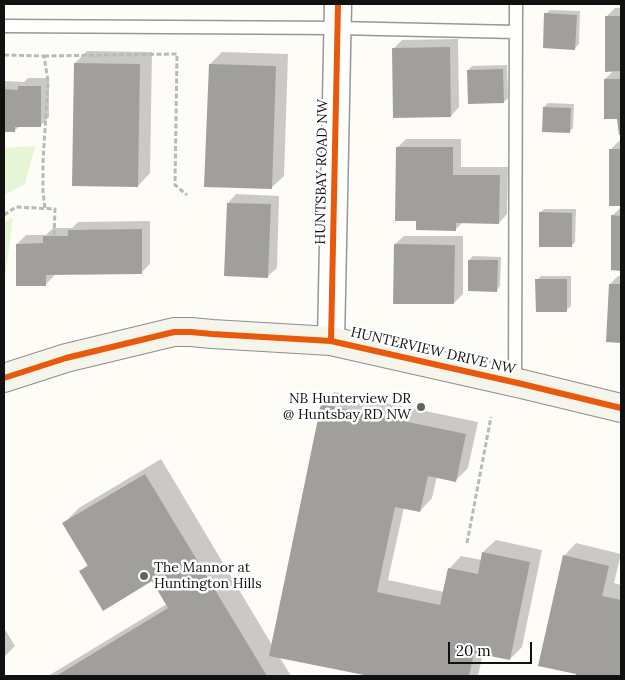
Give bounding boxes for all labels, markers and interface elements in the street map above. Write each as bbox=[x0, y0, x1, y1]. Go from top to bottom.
street label: HUNTSBAY ROAD NW bbox=[312, 99, 332, 245]
street label: HUNTERVIEW DRIVE NW bbox=[349, 324, 517, 378]
place label: NB Hunterview DR @ Huntsbay RD NW bbox=[283, 391, 411, 424]
marker: NB Hunterview DR @ Huntsbay RD NW bbox=[415, 401, 427, 413]
place label: The Mannor at Huntington Hills bbox=[154, 560, 262, 592]
marker: The Mannor at Huntington Hills bbox=[138, 570, 150, 582]
scale bar bbox=[450, 632, 534, 664]
text: 20 m bbox=[456, 641, 491, 660]

